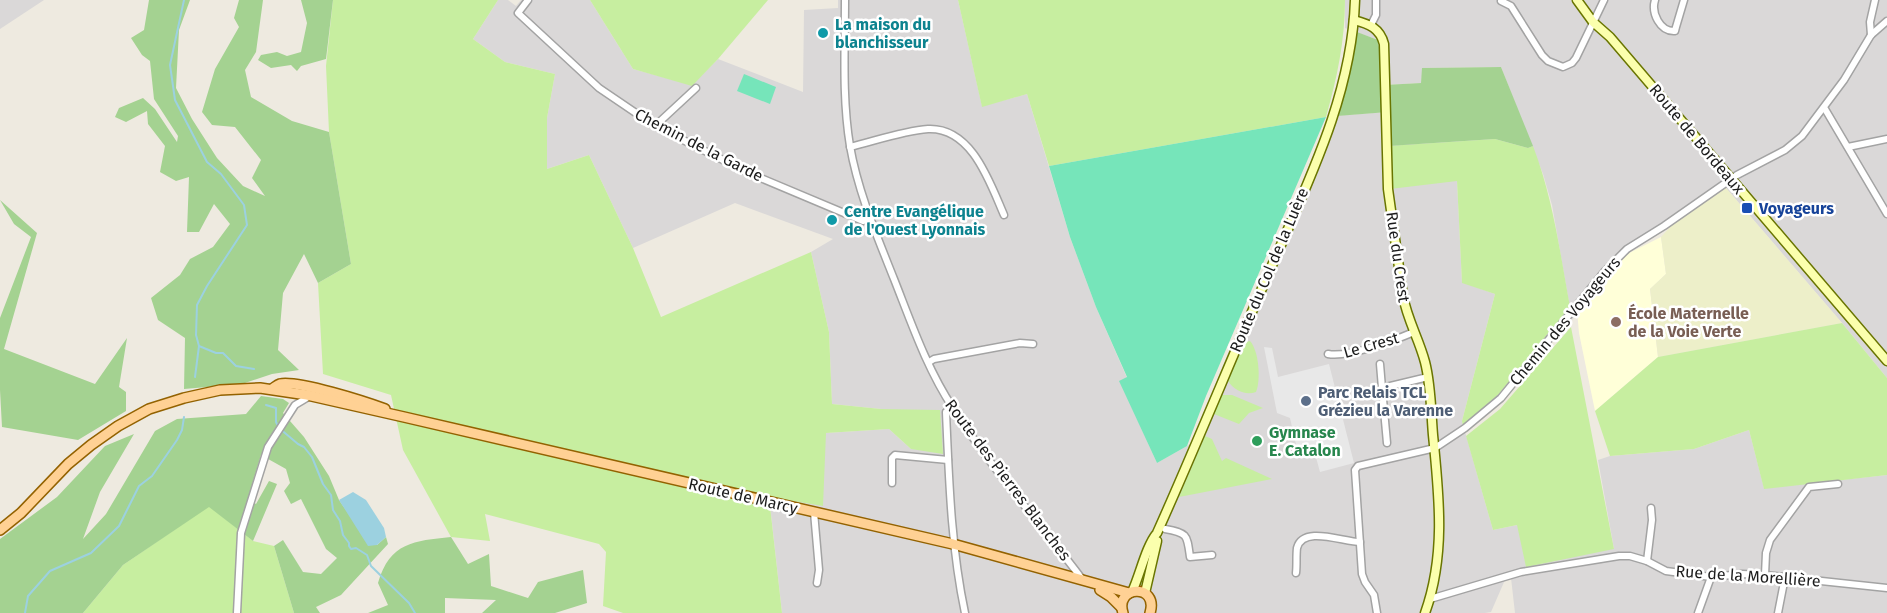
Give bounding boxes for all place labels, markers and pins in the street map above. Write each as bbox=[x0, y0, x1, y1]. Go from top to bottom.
place label: La maison du blanchisseur bbox=[835, 15, 931, 52]
marker: La maison du blanchisseur bbox=[816, 26, 830, 40]
place label: Voyageurs bbox=[1758, 199, 1834, 218]
marker: Voyageurs bbox=[1740, 201, 1754, 215]
place label: Centre Evangélique de l'Ouest Lyonnais bbox=[844, 202, 986, 239]
marker: Centre Evangélique de l'Ouest Lyonnais bbox=[825, 213, 839, 227]
place label: École Maternelle de la Voie Verte bbox=[1628, 303, 1749, 341]
marker: École Maternelle de la Voie Verte bbox=[1609, 315, 1623, 329]
place label: Parc Relais TCL Grézieu la Varenne bbox=[1318, 383, 1453, 420]
marker: Parc Relais TCL Grézieu la Varenne bbox=[1299, 394, 1313, 408]
place label: Gymnase E. Catalon bbox=[1269, 423, 1341, 460]
marker: Gymnase E. Catalon bbox=[1250, 434, 1264, 448]

